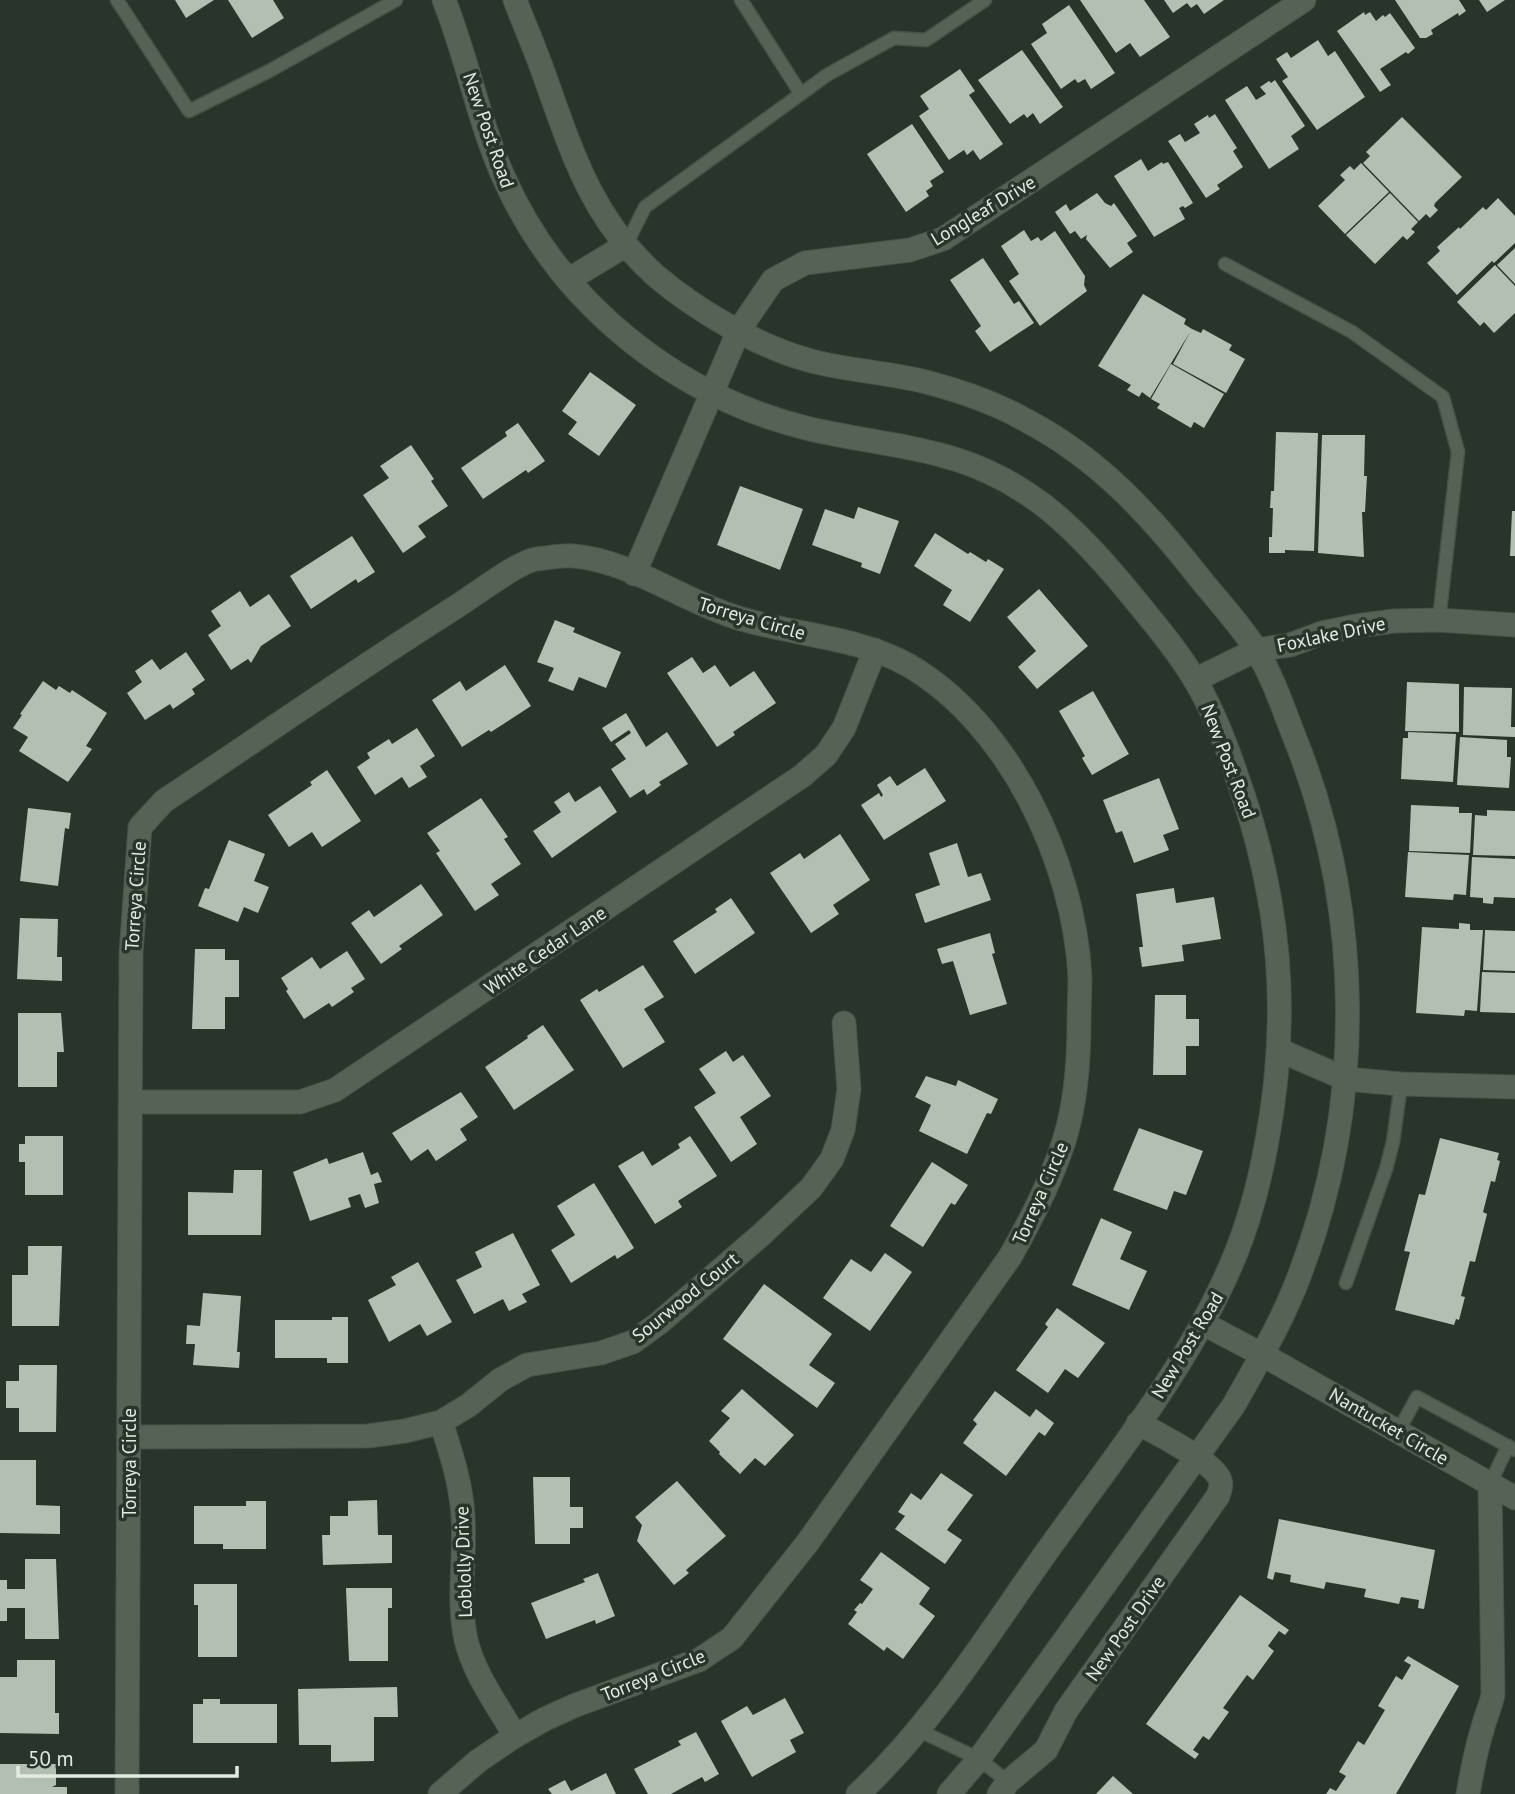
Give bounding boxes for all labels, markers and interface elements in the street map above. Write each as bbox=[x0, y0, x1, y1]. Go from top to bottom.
street label: New Post Road bbox=[458, 69, 520, 191]
street label: Longleaf Drive bbox=[926, 169, 1040, 251]
street label: Torreya Circle bbox=[696, 591, 808, 645]
street label: Foxlake Drive bbox=[1274, 611, 1388, 657]
street label: New Post Road bbox=[1196, 700, 1262, 822]
street label: Torreya Circle bbox=[119, 840, 151, 952]
street label: White Cedar Lane bbox=[479, 900, 611, 1000]
street label: Torreya Circle bbox=[1007, 1138, 1073, 1248]
street label: Sourwood Court bbox=[627, 1246, 744, 1347]
street label: New Post Road bbox=[1146, 1287, 1228, 1403]
street label: Nantucket Circle bbox=[1325, 1382, 1453, 1470]
street label: Torreya Circle bbox=[117, 1408, 141, 1518]
street label: Loblolly Drive bbox=[449, 1506, 477, 1618]
street label: New Post Drive bbox=[1080, 1571, 1170, 1685]
street label: Torreya Circle bbox=[598, 1643, 708, 1707]
scale bar bbox=[18, 1734, 236, 1778]
text: 50 m bbox=[28, 1745, 74, 1772]

